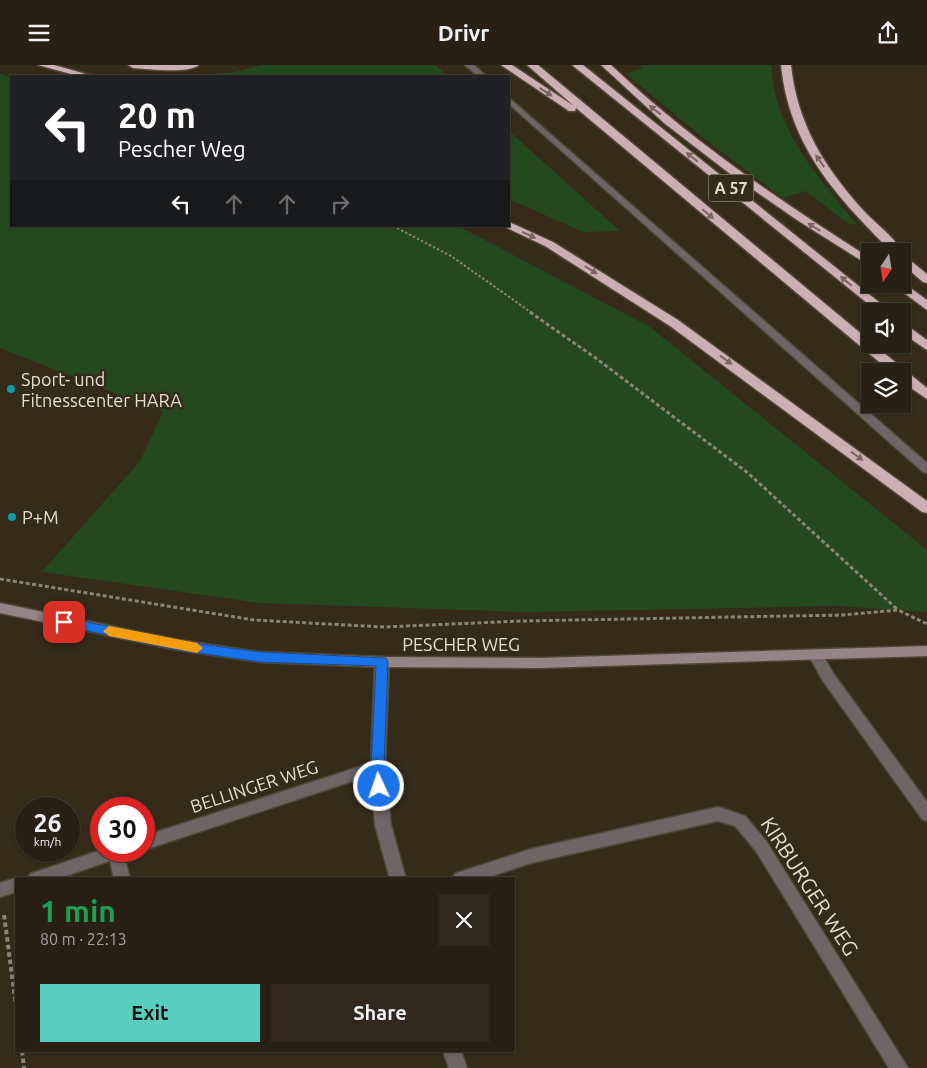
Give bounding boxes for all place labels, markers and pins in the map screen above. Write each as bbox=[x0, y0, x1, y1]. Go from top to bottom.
place label: Sport- und Fitnesscenter HARA bbox=[21, 369, 182, 410]
marker: Sport- und Fitnesscenter HARA bbox=[5, 383, 17, 395]
place label: P+M bbox=[22, 507, 59, 527]
marker: P+M bbox=[6, 511, 18, 523]
pin bbox=[43, 601, 85, 643]

